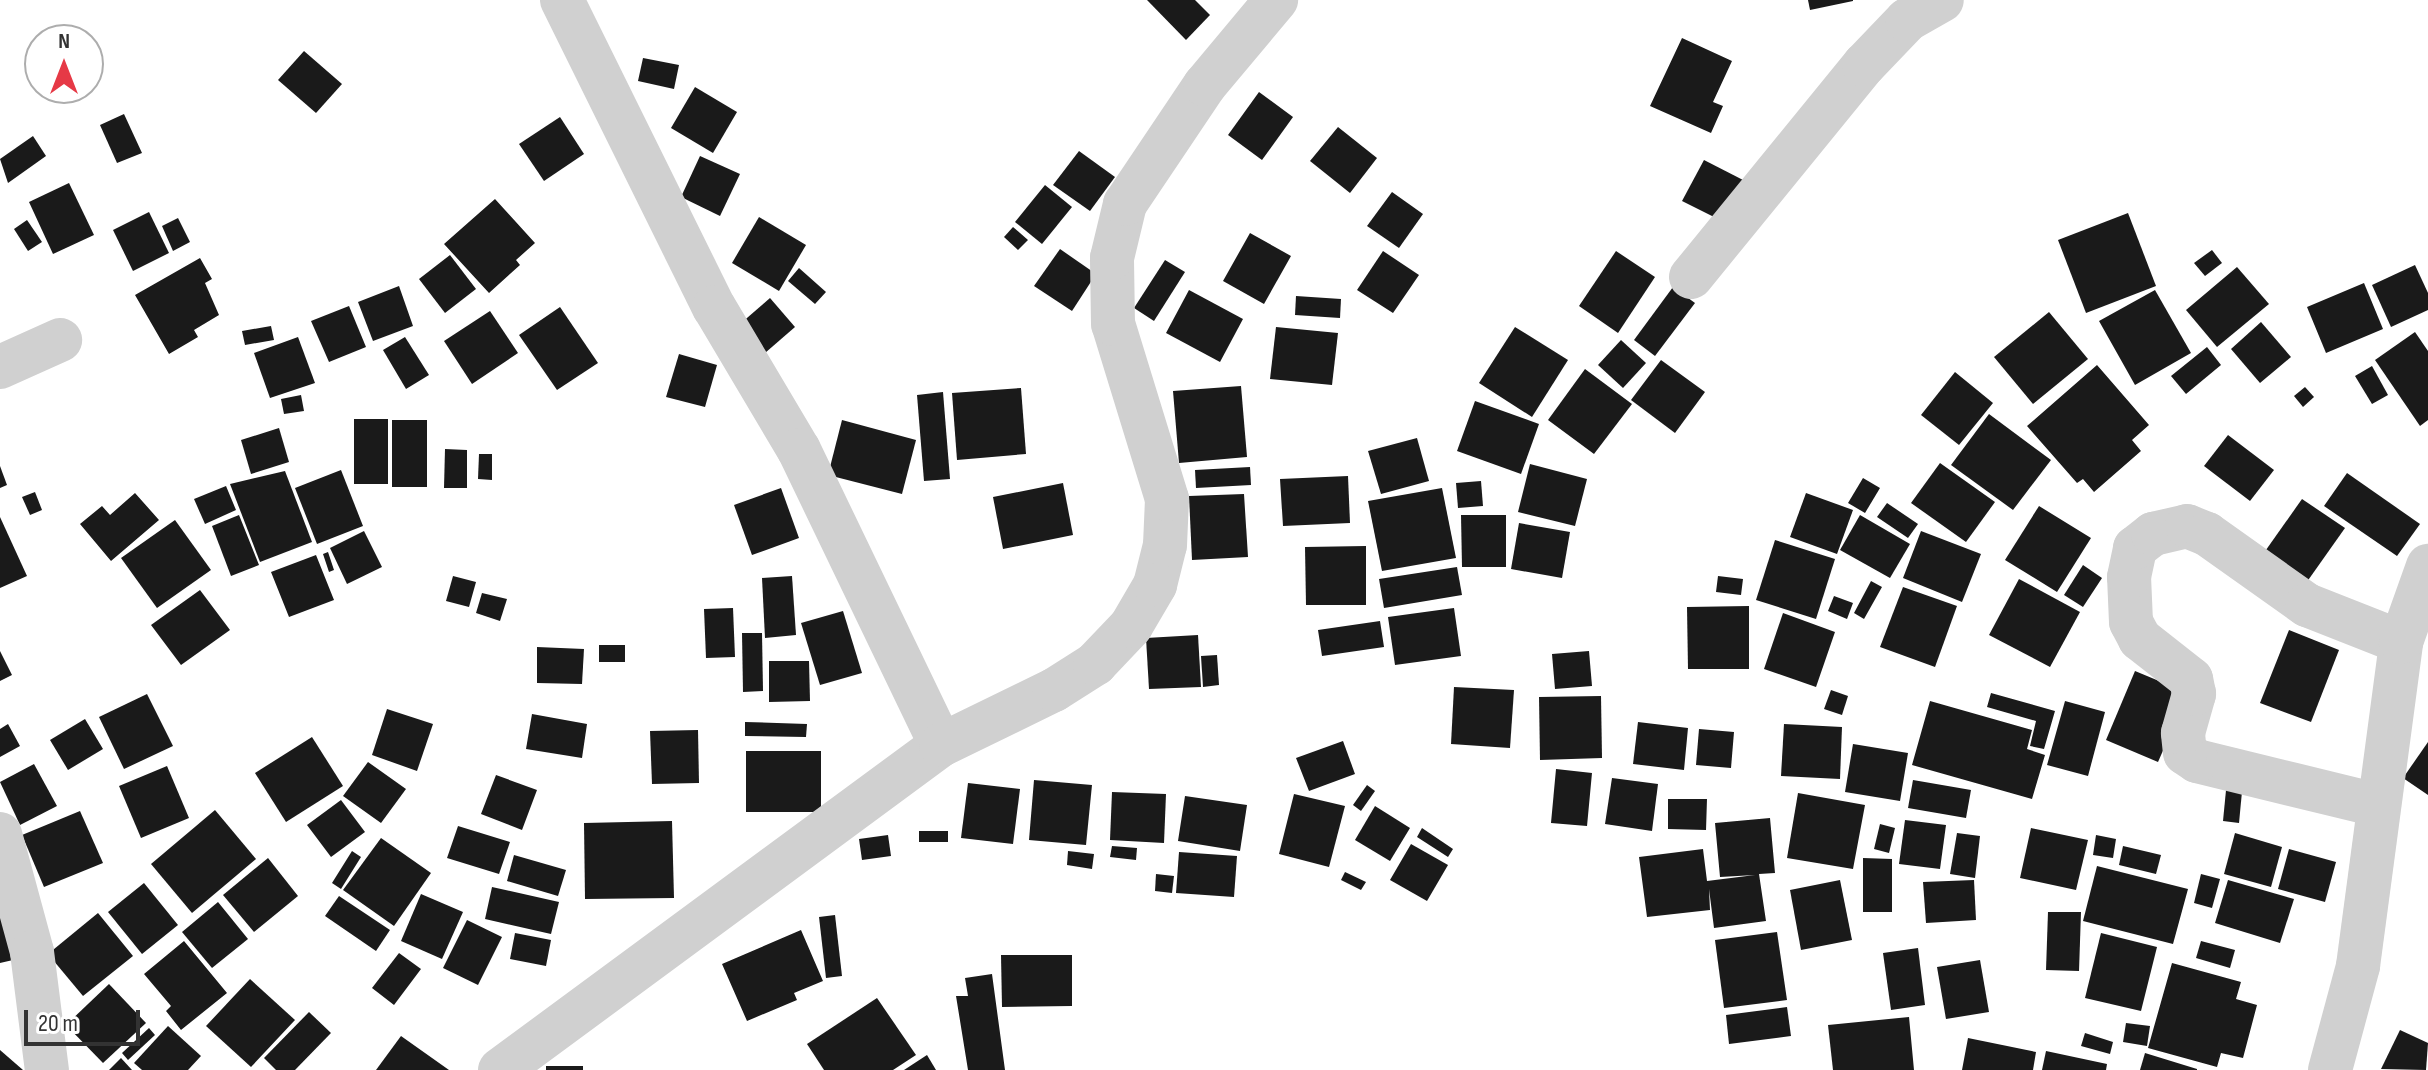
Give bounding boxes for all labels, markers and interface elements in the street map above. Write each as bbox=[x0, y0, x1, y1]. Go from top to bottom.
north arrow bbox=[24, 24, 104, 104]
text: N bbox=[58, 28, 70, 55]
scale bar bbox=[28, 994, 144, 1044]
text: 20 m bbox=[38, 1009, 78, 1038]

